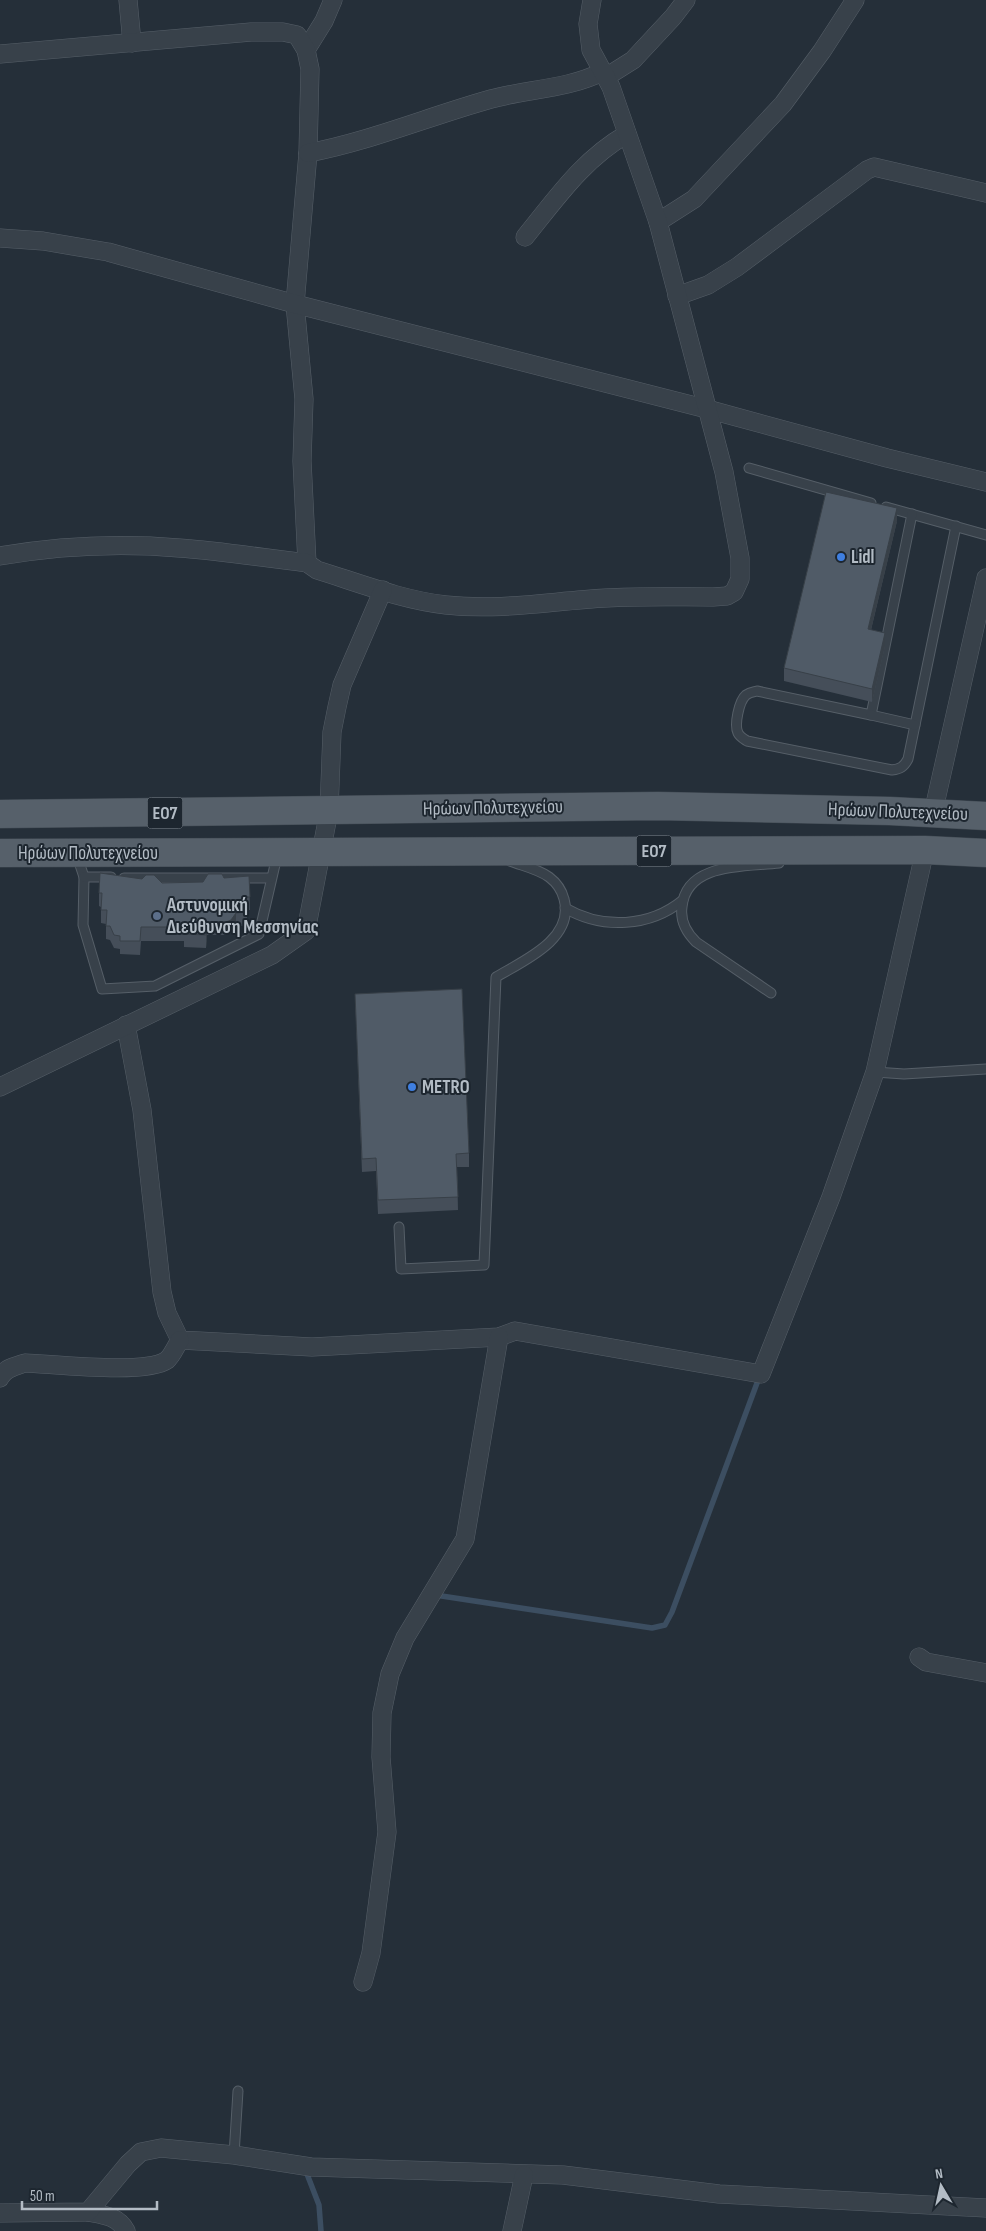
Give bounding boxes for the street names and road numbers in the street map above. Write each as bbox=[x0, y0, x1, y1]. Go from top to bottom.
street label: Ηρώων Πολυτεχνείου bbox=[423, 795, 563, 821]
road number: ΕΟ7 bbox=[148, 798, 182, 828]
street label: Ηρώων Πολυτεχνείου bbox=[828, 798, 968, 826]
road number: ΕΟ7 bbox=[636, 836, 672, 866]
street label: Ηρώων Πολυτεχνείου bbox=[18, 842, 158, 865]

